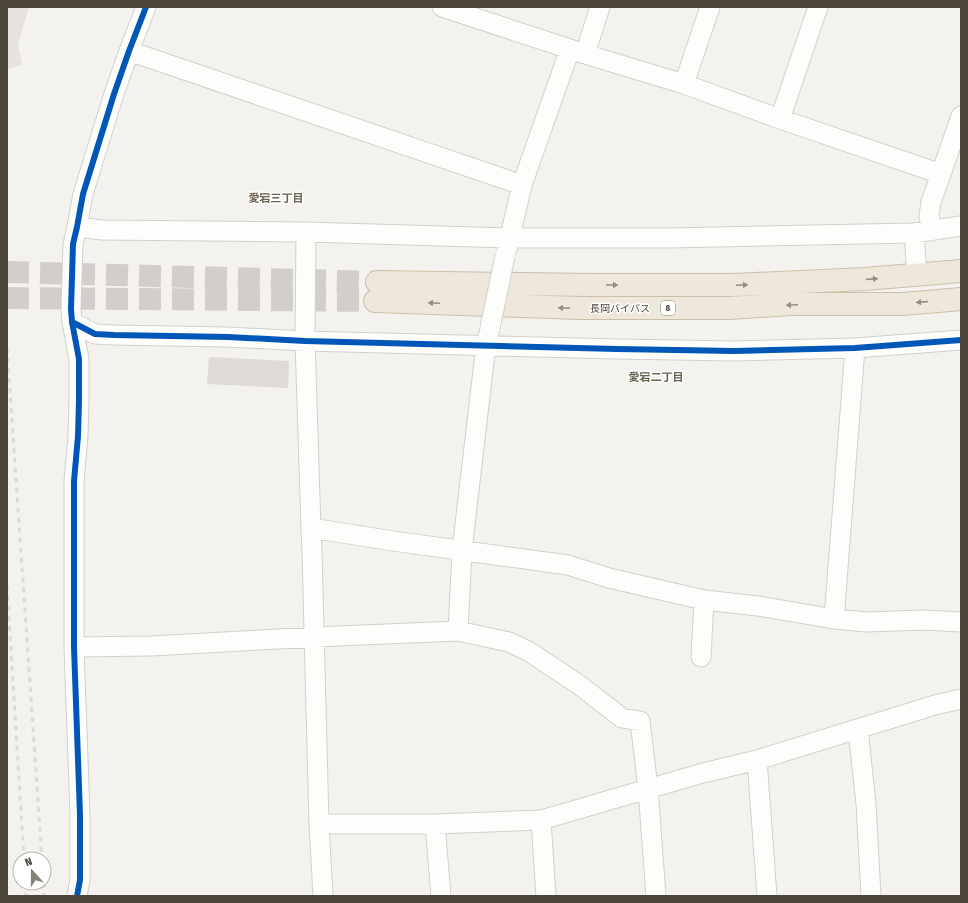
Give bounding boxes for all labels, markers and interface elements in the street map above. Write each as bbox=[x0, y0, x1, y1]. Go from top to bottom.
district label: 愛宕三丁目 bbox=[249, 192, 304, 205]
one-way arrow bbox=[866, 275, 878, 282]
one-way arrow bbox=[736, 281, 748, 288]
one-way arrow bbox=[606, 282, 619, 288]
one-way arrow bbox=[916, 299, 928, 306]
one-way arrow bbox=[427, 300, 440, 306]
road number: 8 bbox=[661, 301, 675, 315]
one-way arrow bbox=[786, 301, 798, 308]
street label: 長岡バイパス bbox=[590, 303, 650, 315]
one-way arrow bbox=[558, 304, 570, 311]
district label: 愛宕二丁目 bbox=[629, 371, 684, 384]
north arrow bbox=[12, 851, 52, 891]
text: N bbox=[23, 855, 34, 869]

